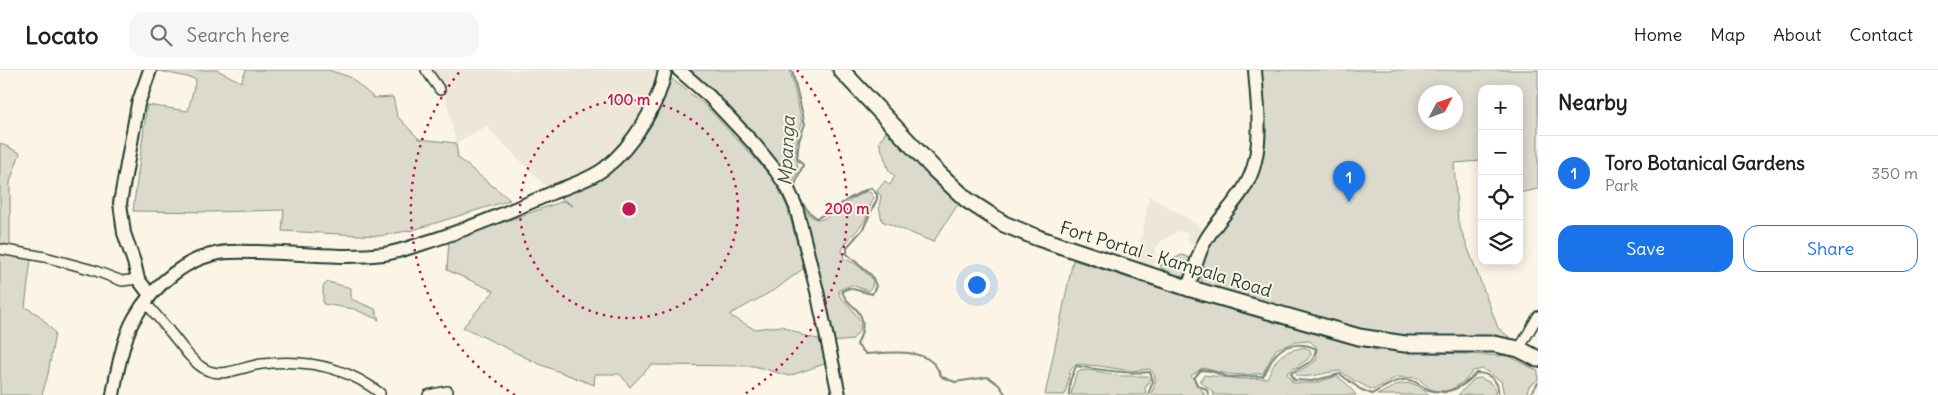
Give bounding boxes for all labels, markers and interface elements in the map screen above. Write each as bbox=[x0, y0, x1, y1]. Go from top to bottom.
search box bbox=[129, 12, 479, 57]
text: Locato bbox=[25, 20, 99, 50]
icon: search bbox=[147, 21, 175, 49]
text: Search here bbox=[187, 23, 290, 47]
text: Home bbox=[1634, 23, 1682, 46]
text: Map bbox=[1710, 23, 1745, 46]
text: About bbox=[1773, 23, 1821, 46]
text: Contact bbox=[1849, 23, 1913, 46]
north arrow bbox=[1418, 85, 1463, 130]
map controls bbox=[1478, 85, 1523, 265]
button: + bbox=[1478, 85, 1523, 130]
text: Nearby bbox=[1558, 89, 1628, 116]
text: 100 m bbox=[608, 90, 650, 109]
water label: Mpanga bbox=[772, 114, 800, 186]
button: − bbox=[1478, 130, 1523, 175]
text: Toro Botanical Gardens bbox=[1605, 151, 1805, 175]
pin: 1 bbox=[1333, 161, 1365, 202]
text: 1 bbox=[1571, 163, 1577, 183]
text: 350 m bbox=[1871, 163, 1918, 183]
button: locate bbox=[1478, 175, 1523, 220]
text: Park bbox=[1605, 175, 1638, 195]
text: 200 m bbox=[825, 199, 869, 218]
centre of rings bbox=[620, 200, 638, 218]
street label: Fort Portal - Kampala Road bbox=[1057, 216, 1275, 302]
button: layers bbox=[1478, 220, 1523, 265]
button: Save bbox=[1558, 225, 1733, 272]
button: Share bbox=[1743, 225, 1918, 272]
your location bbox=[964, 272, 990, 298]

